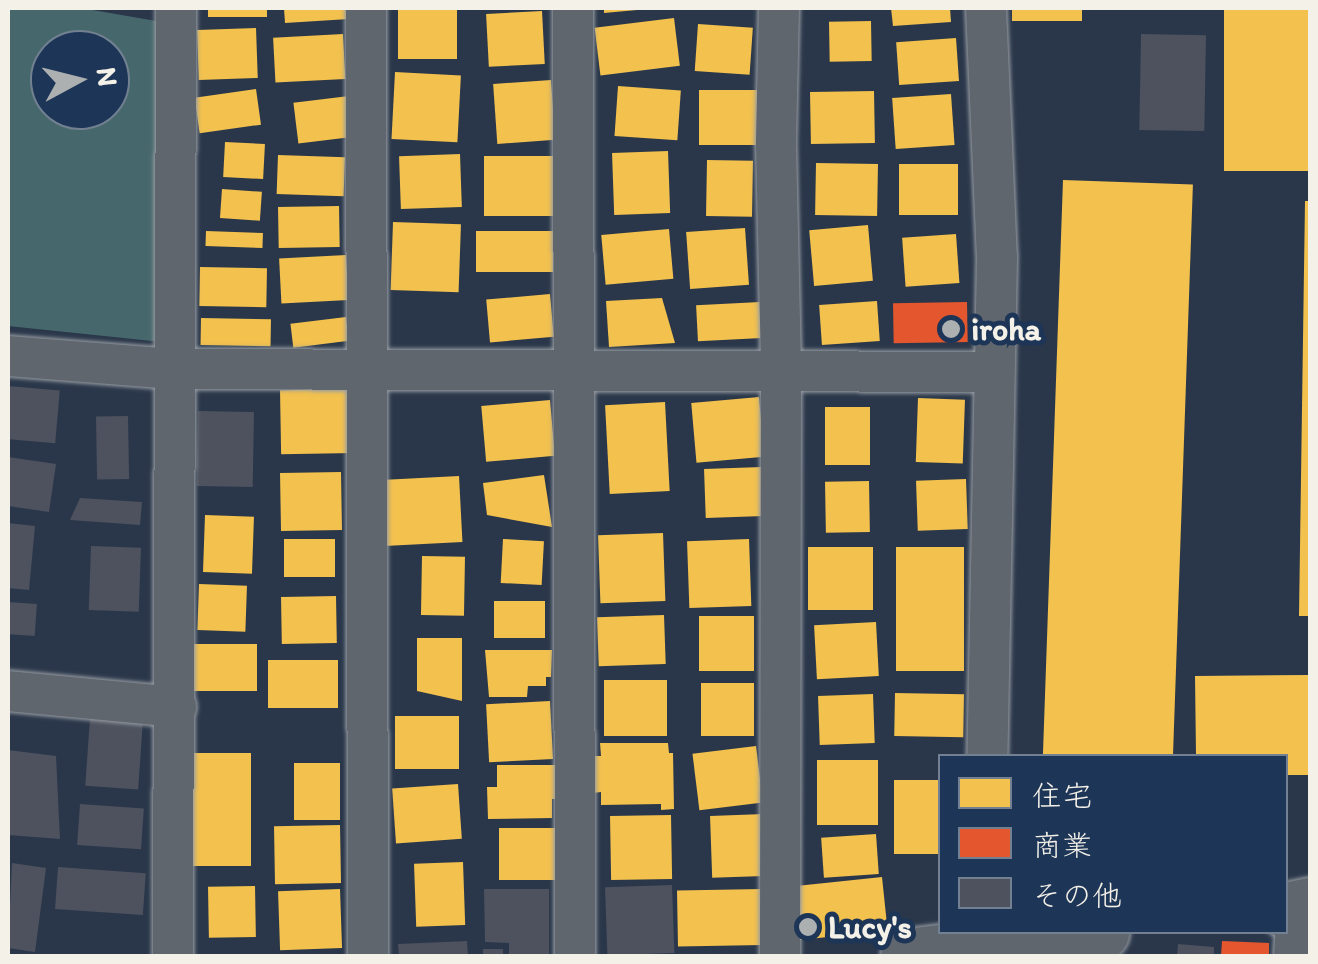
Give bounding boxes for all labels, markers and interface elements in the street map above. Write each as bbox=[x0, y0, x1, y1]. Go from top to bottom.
north arrow bbox=[30, 30, 130, 130]
text: N bbox=[90, 65, 126, 88]
place label: iroha bbox=[971, 310, 1041, 348]
marker: iroha bbox=[940, 318, 962, 340]
legend bbox=[938, 754, 1288, 934]
text: 住宅 bbox=[1032, 777, 1092, 814]
text: 商業 bbox=[1032, 827, 1092, 864]
text: その他 bbox=[1032, 877, 1122, 914]
place label: Lucy's bbox=[828, 908, 912, 946]
marker: Lucy's bbox=[797, 916, 819, 938]

